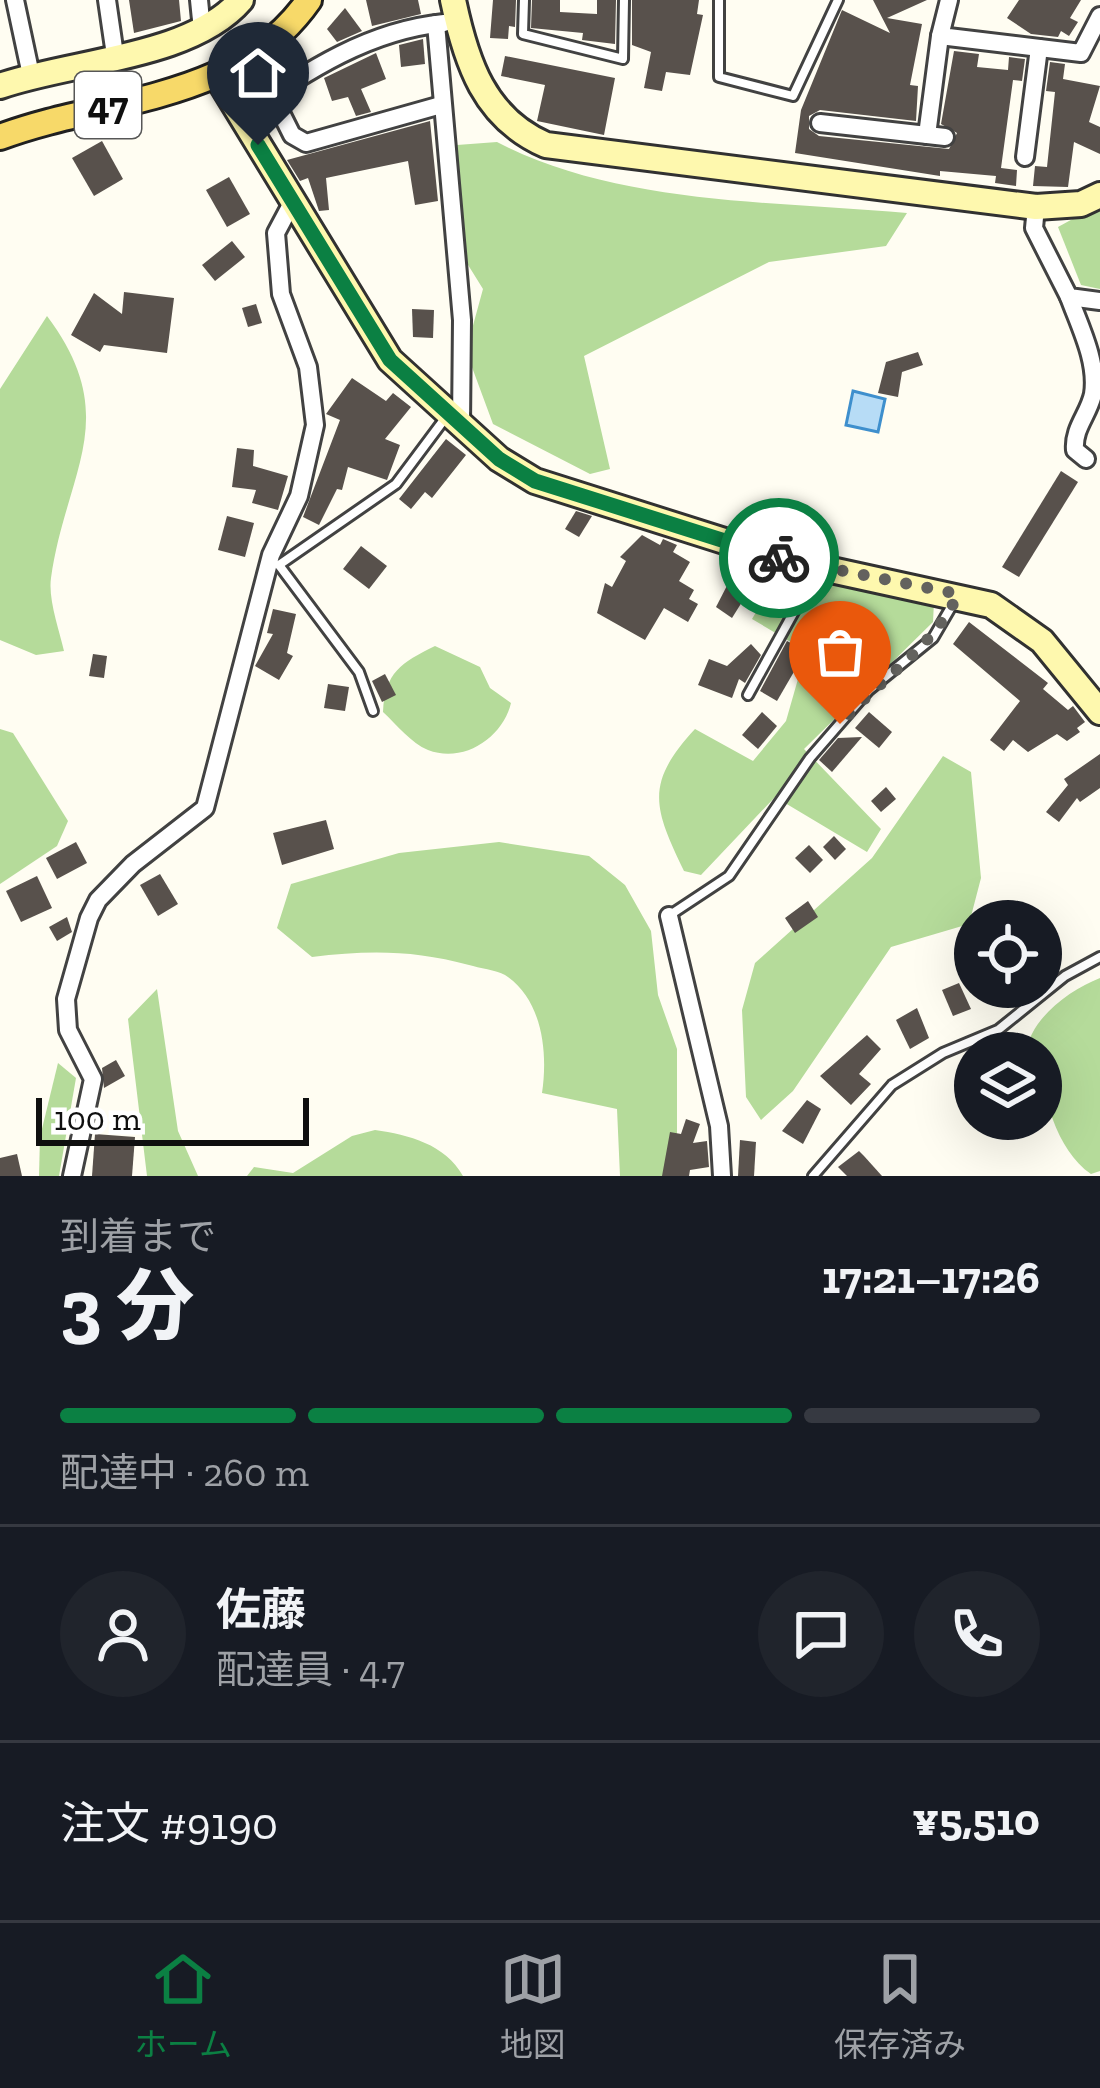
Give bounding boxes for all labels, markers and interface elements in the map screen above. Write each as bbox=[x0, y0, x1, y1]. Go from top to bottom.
pin bbox=[207, 22, 309, 145]
icon: home bbox=[225, 40, 291, 106]
road number: 47 bbox=[75, 72, 141, 138]
courier bbox=[719, 498, 839, 618]
icon: bike bbox=[746, 525, 812, 591]
pin bbox=[789, 601, 891, 724]
icon: bag bbox=[807, 619, 873, 685]
map controls bbox=[954, 900, 1062, 1140]
button: locate bbox=[954, 900, 1062, 1008]
button: layers bbox=[954, 1032, 1062, 1140]
scale bar bbox=[36, 1092, 309, 1145]
text: 100 m bbox=[54, 1099, 141, 1138]
text: 到着まで bbox=[60, 1213, 216, 1260]
text: 17:21–17:26 bbox=[822, 1251, 1040, 1305]
text: 3 分 bbox=[60, 1259, 194, 1353]
text: 配達中 · 260 m bbox=[60, 1449, 309, 1496]
button: person bbox=[60, 1571, 186, 1697]
button: chat bbox=[758, 1571, 884, 1697]
button: phone bbox=[914, 1571, 1040, 1697]
text: 佐藤 bbox=[216, 1583, 306, 1637]
text: 配達員 · 4.7 bbox=[216, 1646, 405, 1693]
text: ¥5,510 bbox=[912, 1793, 1040, 1847]
text: 注文 #9190 bbox=[60, 1797, 278, 1851]
tab: ホーム bbox=[134, 1946, 232, 2066]
tab: 地図 bbox=[500, 1946, 566, 2066]
tab: 保存済み bbox=[834, 1946, 966, 2066]

